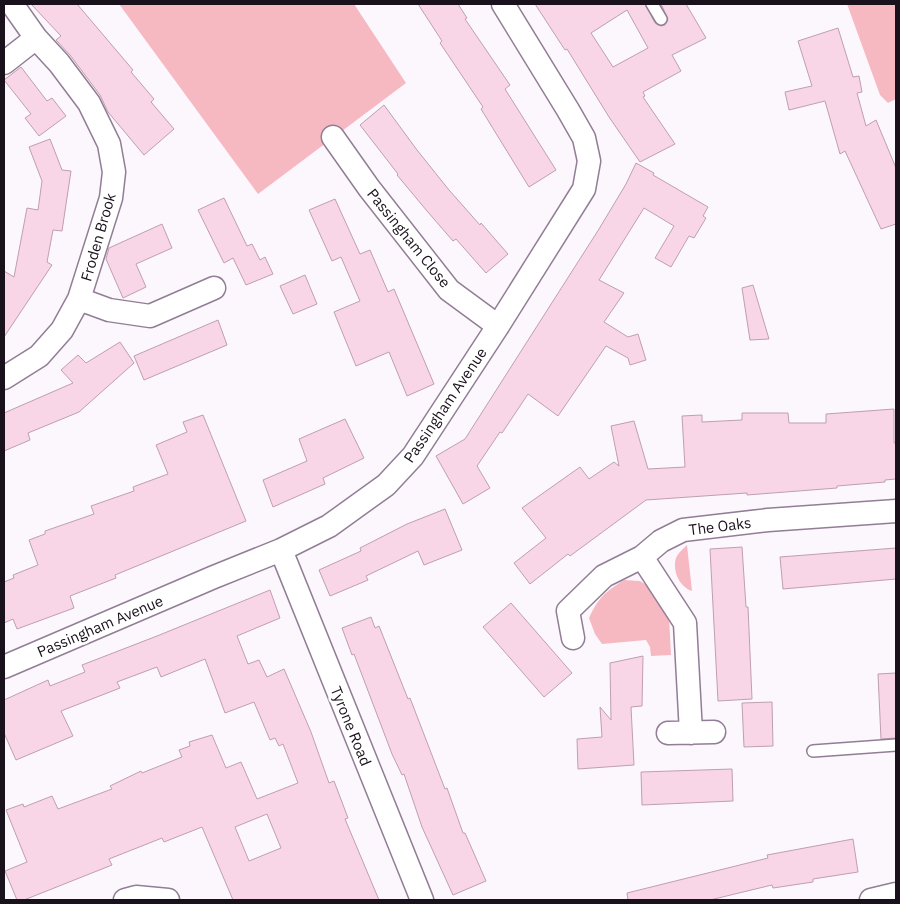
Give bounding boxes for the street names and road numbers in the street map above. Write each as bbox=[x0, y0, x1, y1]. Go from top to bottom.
street label: Passingham Close bbox=[363, 185, 455, 291]
street label: Froden Brook bbox=[76, 191, 120, 283]
street label: Passingham Avenue bbox=[399, 344, 491, 466]
street label: The Oaks bbox=[688, 513, 752, 539]
street label: Passingham Avenue bbox=[34, 591, 166, 661]
street label: Tyrone Road bbox=[326, 683, 376, 769]

